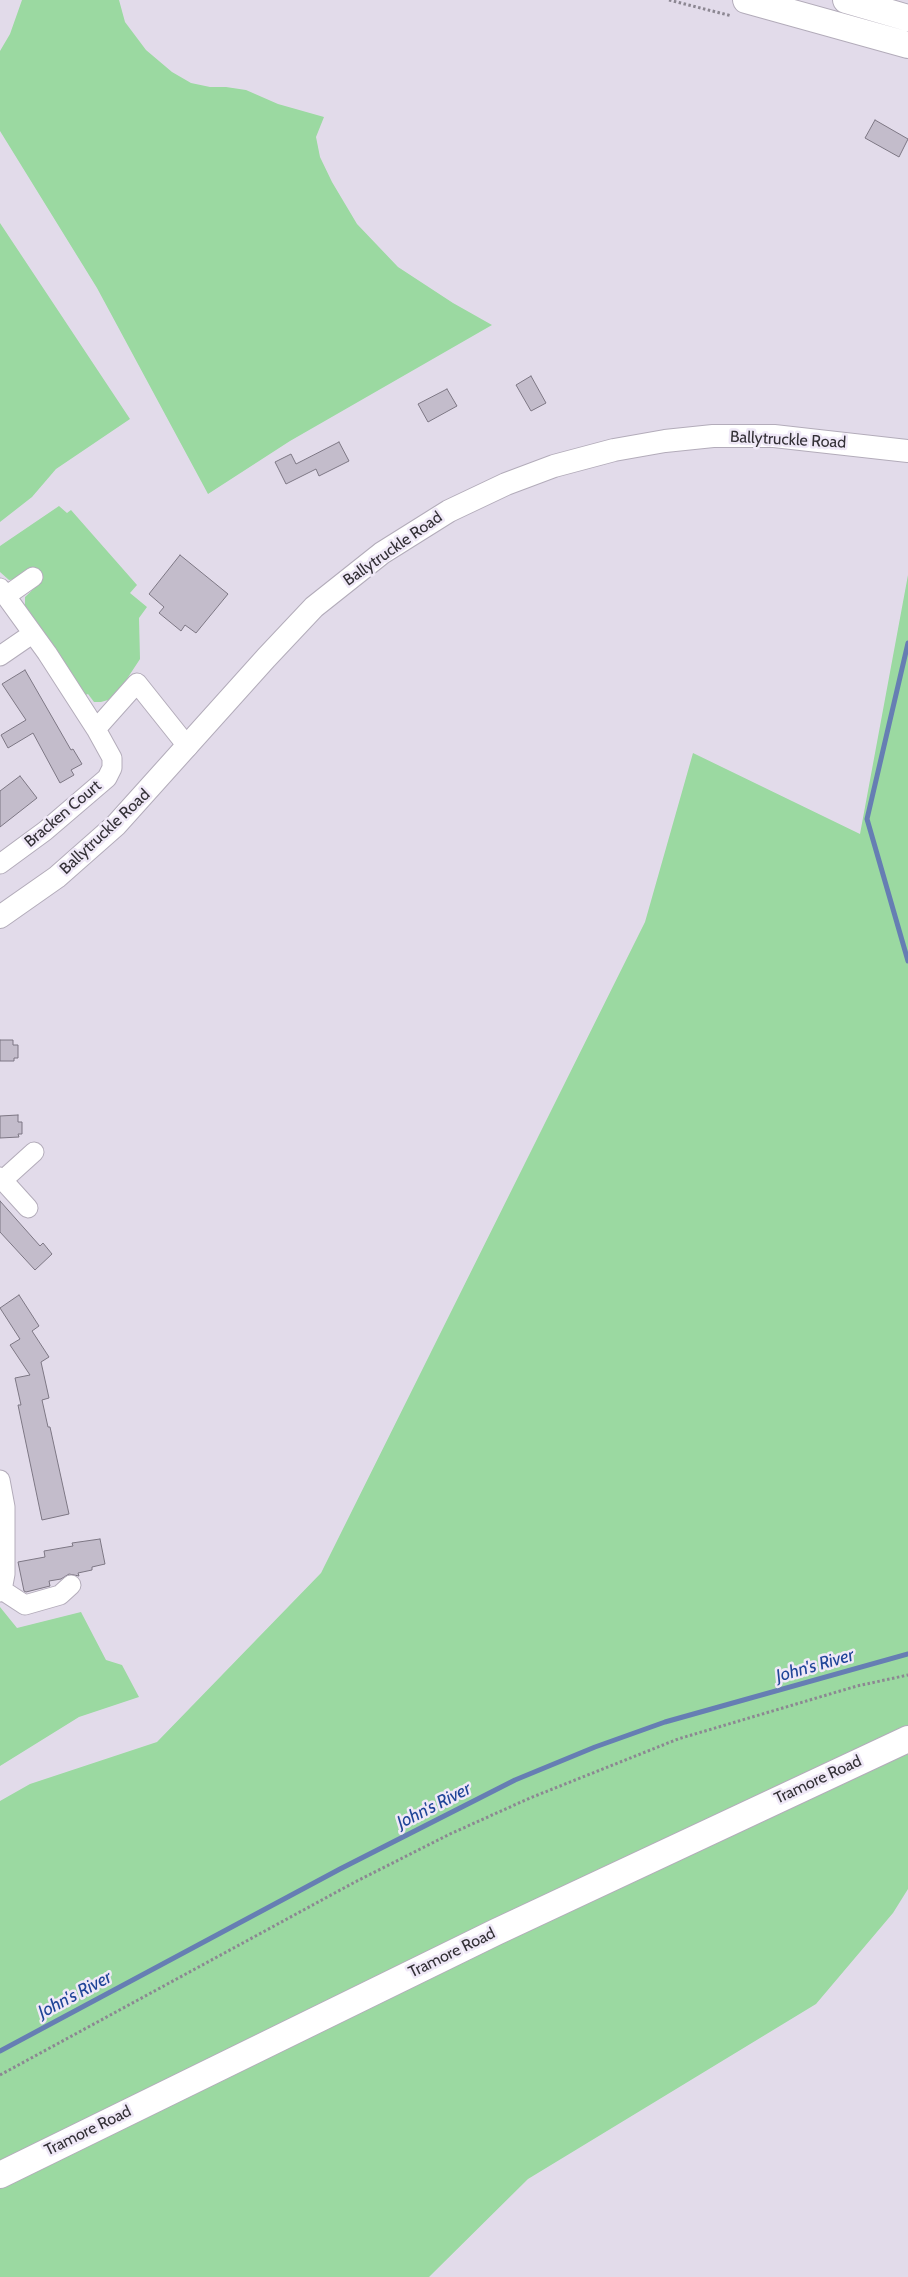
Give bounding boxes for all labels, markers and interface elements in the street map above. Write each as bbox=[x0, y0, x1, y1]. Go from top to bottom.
street label: Ballytruckle Road bbox=[729, 427, 847, 453]
street label: Ballytruckle Road bbox=[340, 508, 446, 590]
street label: Bracken Court bbox=[21, 776, 105, 852]
street label: Ballytruckle Road bbox=[56, 785, 154, 879]
water label: John's River bbox=[773, 1645, 857, 1687]
street label: Tramore Road bbox=[771, 1751, 865, 1809]
water label: John's River bbox=[393, 1778, 475, 1834]
street label: Tramore Road bbox=[406, 1924, 498, 1982]
water label: John's River bbox=[35, 1967, 115, 2023]
street label: Tramore Road bbox=[42, 2102, 134, 2160]

